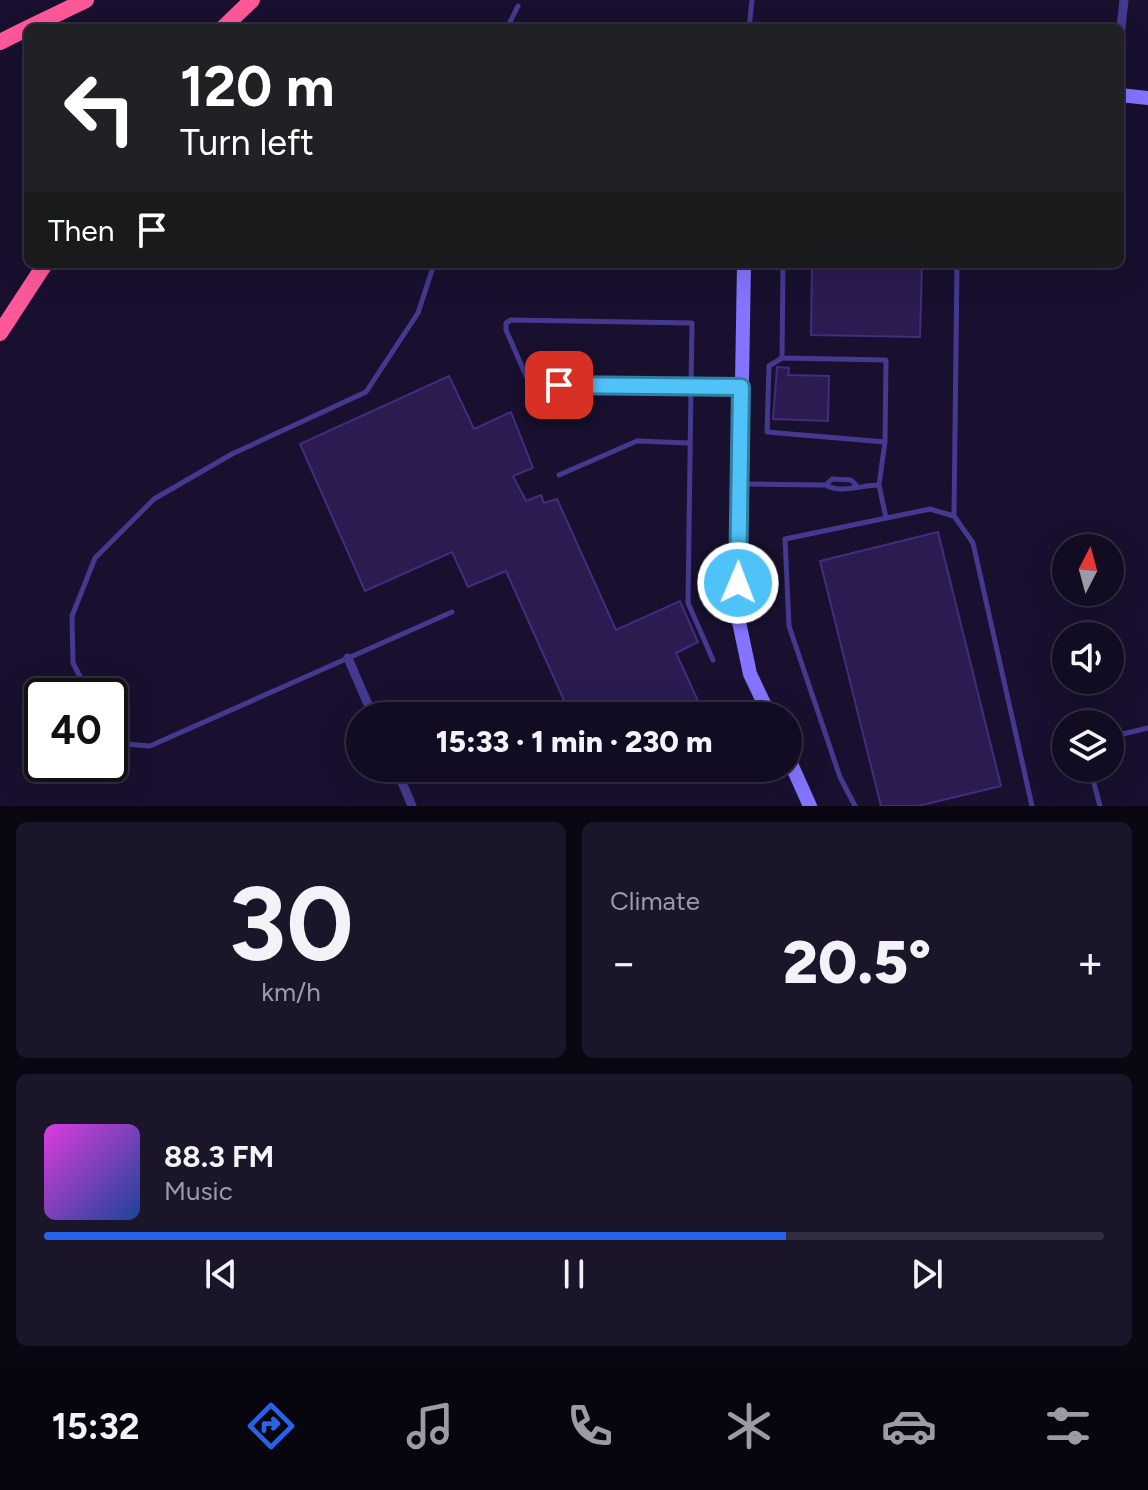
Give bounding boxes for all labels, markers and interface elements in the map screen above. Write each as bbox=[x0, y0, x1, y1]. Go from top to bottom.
text: 120 m bbox=[180, 53, 335, 120]
icon: left bbox=[48, 56, 152, 160]
text: Turn left bbox=[180, 121, 314, 164]
icon: arrive bbox=[130, 208, 174, 252]
text: Then bbox=[48, 212, 114, 249]
pin bbox=[525, 351, 593, 419]
icon: arrive bbox=[537, 363, 581, 407]
north arrow bbox=[1052, 534, 1124, 606]
map controls bbox=[1052, 534, 1124, 782]
position arrow bbox=[696, 541, 780, 625]
button: sound bbox=[1052, 622, 1124, 694]
speed limit sign: 40 bbox=[24, 678, 128, 782]
button: layers bbox=[1052, 710, 1124, 782]
text: 15:33 · 1 min · 230 m bbox=[436, 723, 712, 760]
text: 30 bbox=[228, 861, 354, 986]
text: Climate bbox=[610, 885, 700, 917]
text: 20.5° bbox=[783, 926, 931, 998]
text: − bbox=[610, 936, 637, 989]
text: + bbox=[1077, 936, 1104, 989]
text: km/h bbox=[261, 976, 321, 1008]
text: 88.3 FM bbox=[164, 1138, 274, 1175]
text: Music bbox=[164, 1175, 233, 1207]
icon: previous bbox=[199, 1252, 243, 1296]
icon: pause bbox=[552, 1252, 596, 1296]
icon: next bbox=[905, 1252, 949, 1296]
icon: directions bbox=[243, 1398, 299, 1454]
icon: music bbox=[402, 1398, 458, 1454]
icon: phone bbox=[562, 1398, 618, 1454]
icon: climate bbox=[721, 1398, 777, 1454]
icon: car bbox=[881, 1398, 937, 1454]
icon: filters bbox=[1040, 1398, 1096, 1454]
text: 15:32 bbox=[52, 1405, 140, 1448]

